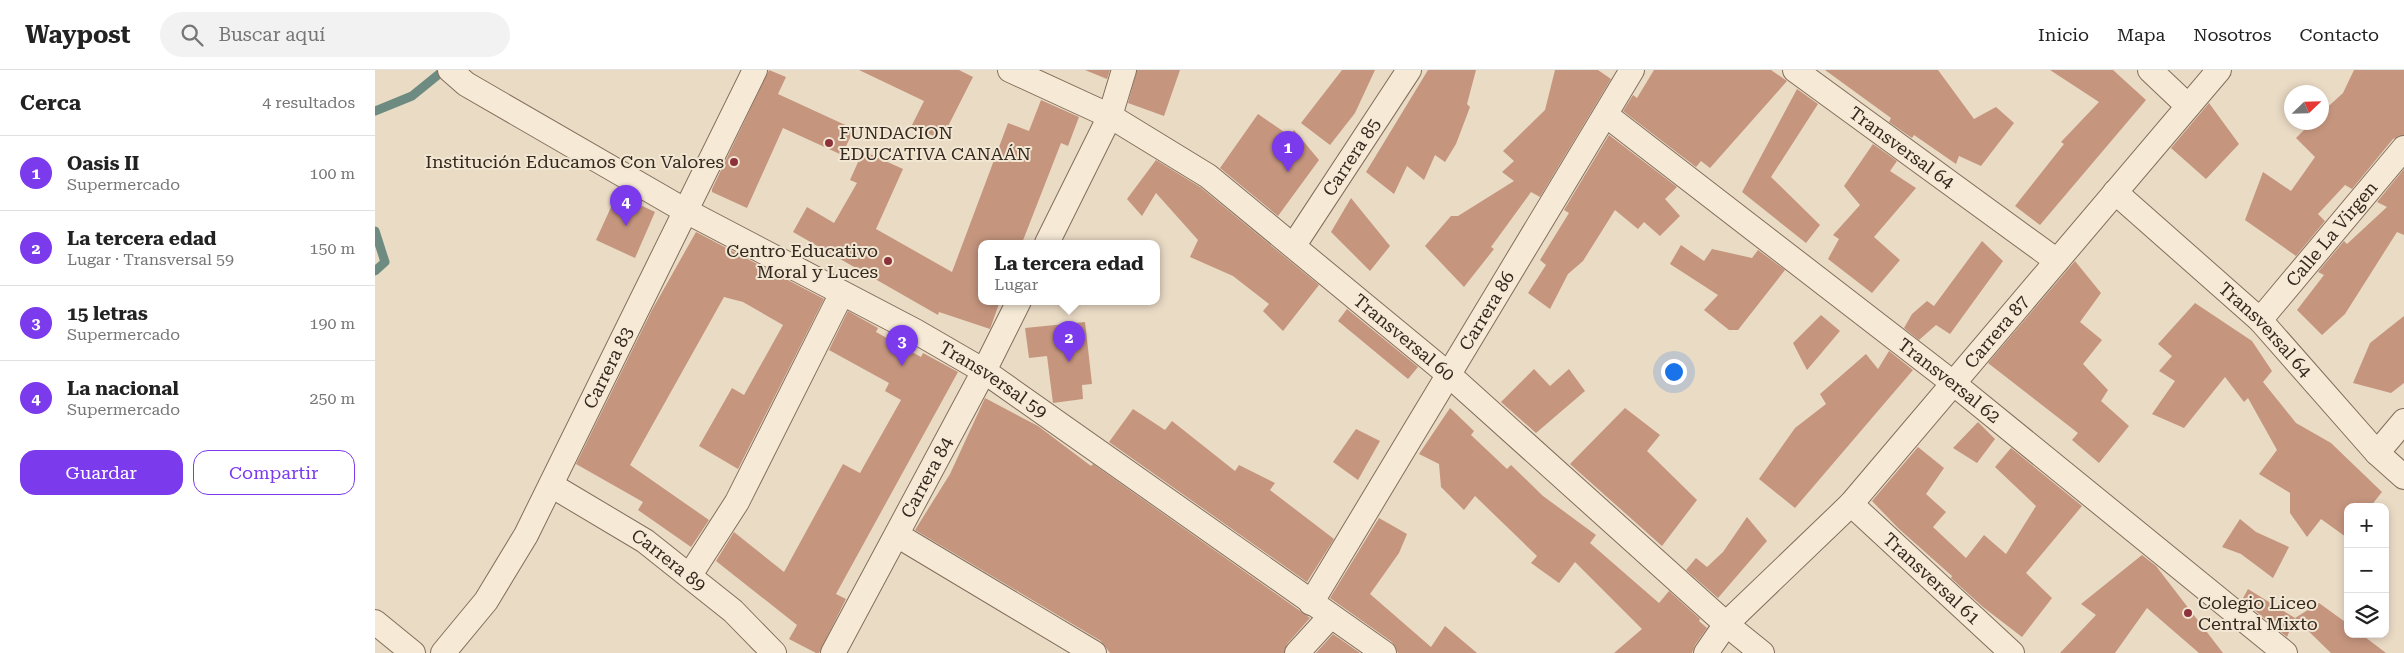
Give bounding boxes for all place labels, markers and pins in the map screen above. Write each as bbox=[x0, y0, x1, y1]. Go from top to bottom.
place label: FUNDACION EDUCATIVA CANAÁN bbox=[839, 122, 1031, 164]
pin: 1 bbox=[1272, 131, 1304, 172]
marker: FUNDACION EDUCATIVA CANAÁN bbox=[823, 137, 835, 149]
place label: Institución Educamos Con Valores bbox=[425, 151, 724, 172]
marker: Institución Educamos Con Valores bbox=[728, 156, 740, 168]
pin: 4 bbox=[610, 185, 642, 226]
place label: Centro Educativo Moral y Luces bbox=[726, 240, 878, 282]
marker: Centro Educativo Moral y Luces bbox=[882, 255, 894, 267]
pin: 2 bbox=[1053, 321, 1085, 362]
pin: 3 bbox=[886, 325, 918, 366]
place label: Colegio Liceo Central Mixto bbox=[2198, 592, 2318, 634]
marker: Colegio Liceo Central Mixto bbox=[2182, 607, 2194, 619]

